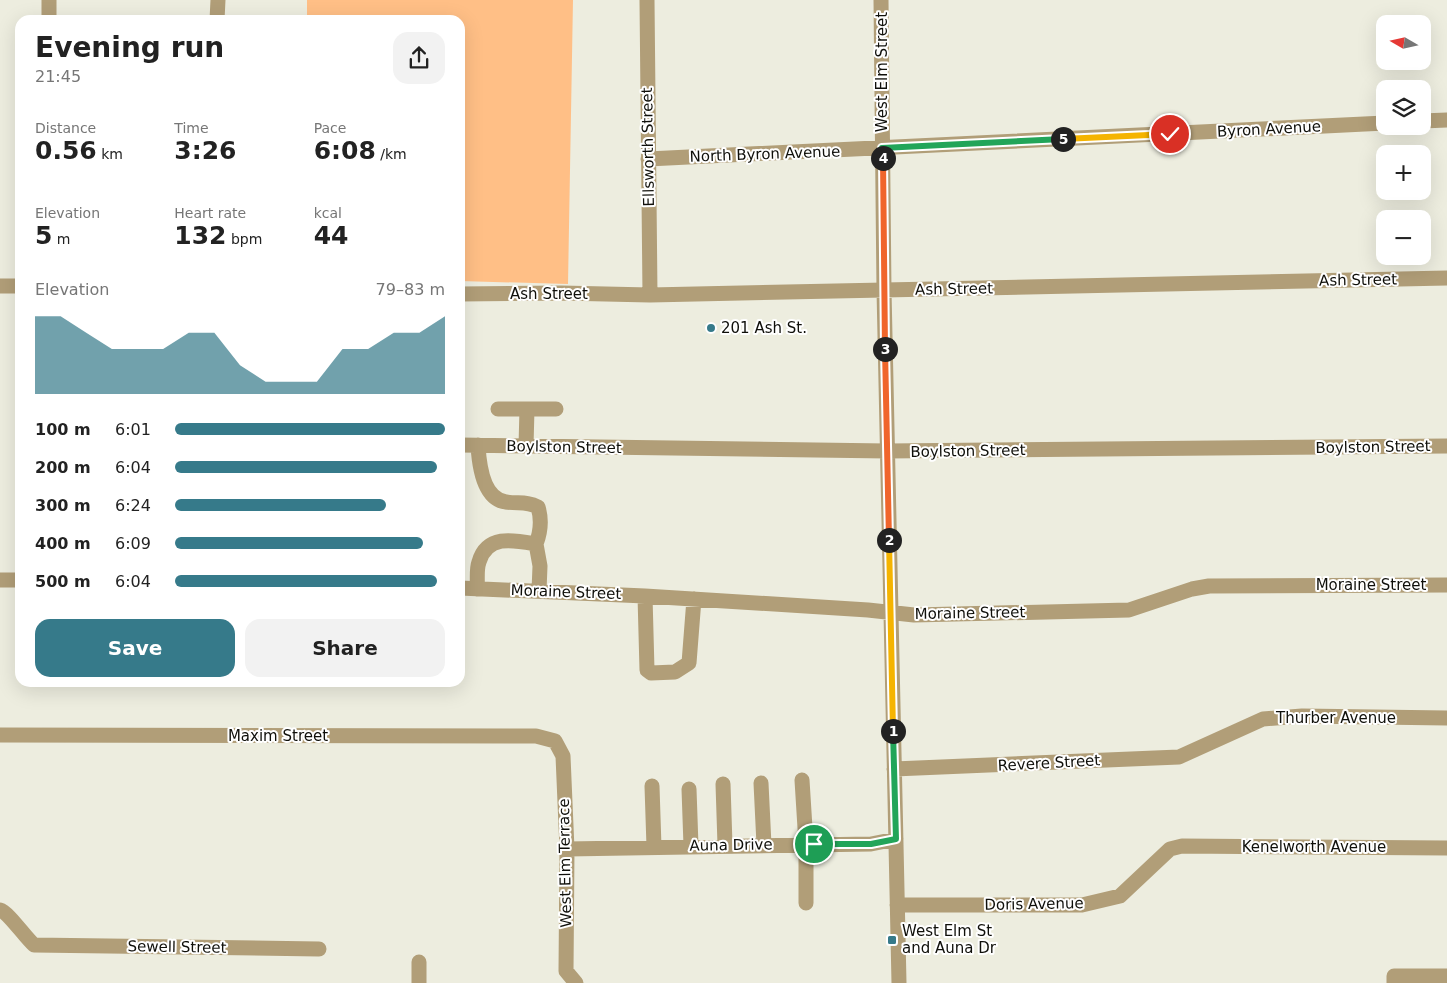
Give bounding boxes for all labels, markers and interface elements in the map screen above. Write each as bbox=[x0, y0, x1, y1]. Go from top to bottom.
street label: West Elm Street bbox=[873, 12, 891, 132]
north arrow bbox=[1376, 15, 1431, 70]
map controls bbox=[1376, 15, 1431, 265]
text: Evening run bbox=[35, 31, 224, 64]
button: share bbox=[393, 32, 445, 84]
text: 21:45 bbox=[35, 67, 81, 86]
button: layers bbox=[1376, 80, 1431, 135]
street label: Ellsworth Street bbox=[638, 87, 658, 207]
pin bbox=[1149, 113, 1191, 155]
street label: Byron Avenue bbox=[1217, 117, 1321, 141]
text: Distance bbox=[35, 120, 96, 136]
text: Time bbox=[174, 120, 209, 136]
text: Pace bbox=[314, 120, 346, 136]
icon: check bbox=[1156, 120, 1184, 148]
pin: 5 bbox=[1050, 126, 1076, 152]
text: 5 bbox=[1059, 131, 1068, 147]
text: 0.56 bbox=[35, 136, 97, 165]
text: 3:26 bbox=[174, 136, 237, 165]
text: 6:08 bbox=[314, 136, 376, 165]
street label: North Byron Avenue bbox=[689, 142, 841, 166]
button: + bbox=[1376, 145, 1431, 200]
text: km bbox=[97, 146, 123, 162]
text: /km bbox=[376, 146, 407, 162]
pin: 4 bbox=[870, 146, 896, 170]
text: 4 bbox=[879, 150, 888, 166]
text: Elevation bbox=[35, 205, 100, 221]
text: Heart rate bbox=[174, 205, 246, 221]
text: kcal bbox=[314, 205, 342, 221]
button: − bbox=[1376, 210, 1431, 265]
text: 5 bbox=[35, 221, 52, 250]
text: 132 bbox=[174, 221, 227, 250]
text: 44 bbox=[314, 221, 348, 250]
text: m bbox=[52, 231, 71, 247]
text: bpm bbox=[227, 231, 262, 247]
street label: Ash Street bbox=[1319, 270, 1397, 290]
street label: Ash Street bbox=[915, 279, 993, 299]
text: Elevation bbox=[35, 280, 109, 299]
text: 79–83 m bbox=[376, 280, 445, 299]
street label: Ash Street bbox=[510, 285, 588, 303]
place label: 201 Ash St. bbox=[721, 319, 807, 337]
marker: 201 Ash St. bbox=[705, 322, 717, 334]
pin: 3 bbox=[872, 336, 898, 362]
text: 3 bbox=[881, 341, 890, 357]
text: 100 m bbox=[35, 420, 91, 439]
text: 6:01 bbox=[115, 420, 151, 439]
street label: Boylston Street bbox=[506, 437, 622, 457]
street label: Boylston Street bbox=[1315, 437, 1431, 457]
street label: Boylston Street bbox=[910, 441, 1026, 461]
text: 200 m bbox=[35, 458, 91, 477]
text: 6:04 bbox=[115, 458, 151, 477]
text: 300 m bbox=[35, 496, 91, 515]
text: 6:24 bbox=[115, 496, 151, 515]
pin: 2 bbox=[876, 528, 902, 552]
text: 2 bbox=[885, 532, 894, 548]
text: 400 m bbox=[35, 534, 91, 553]
text: 6:09 bbox=[115, 534, 151, 553]
text: 500 m bbox=[35, 572, 91, 591]
text: 6:04 bbox=[115, 572, 151, 591]
street label: Moraine Street bbox=[1316, 576, 1426, 594]
street label: Moraine Street bbox=[510, 581, 622, 603]
street label: Moraine Street bbox=[914, 603, 1026, 623]
button: Save bbox=[35, 619, 235, 677]
button: Share bbox=[245, 619, 445, 677]
street label: Thurber Avenue bbox=[1275, 709, 1396, 727]
pin: 1 bbox=[880, 718, 906, 744]
text: 1 bbox=[889, 723, 898, 739]
street label: Maxim Street bbox=[228, 727, 328, 745]
street label: Revere Street bbox=[997, 751, 1101, 775]
street label: West Elm Terrace bbox=[555, 798, 575, 928]
pin bbox=[793, 823, 835, 865]
icon: arrive bbox=[800, 830, 828, 858]
street label: Auna Drive bbox=[689, 835, 773, 855]
street label: Kenelworth Avenue bbox=[1242, 838, 1386, 856]
street label: Doris Avenue bbox=[984, 894, 1084, 914]
place label: West Elm St and Auna Dr bbox=[902, 922, 997, 957]
marker: West Elm St and Auna Dr bbox=[886, 934, 898, 946]
street label: Sewell Street bbox=[127, 937, 227, 957]

